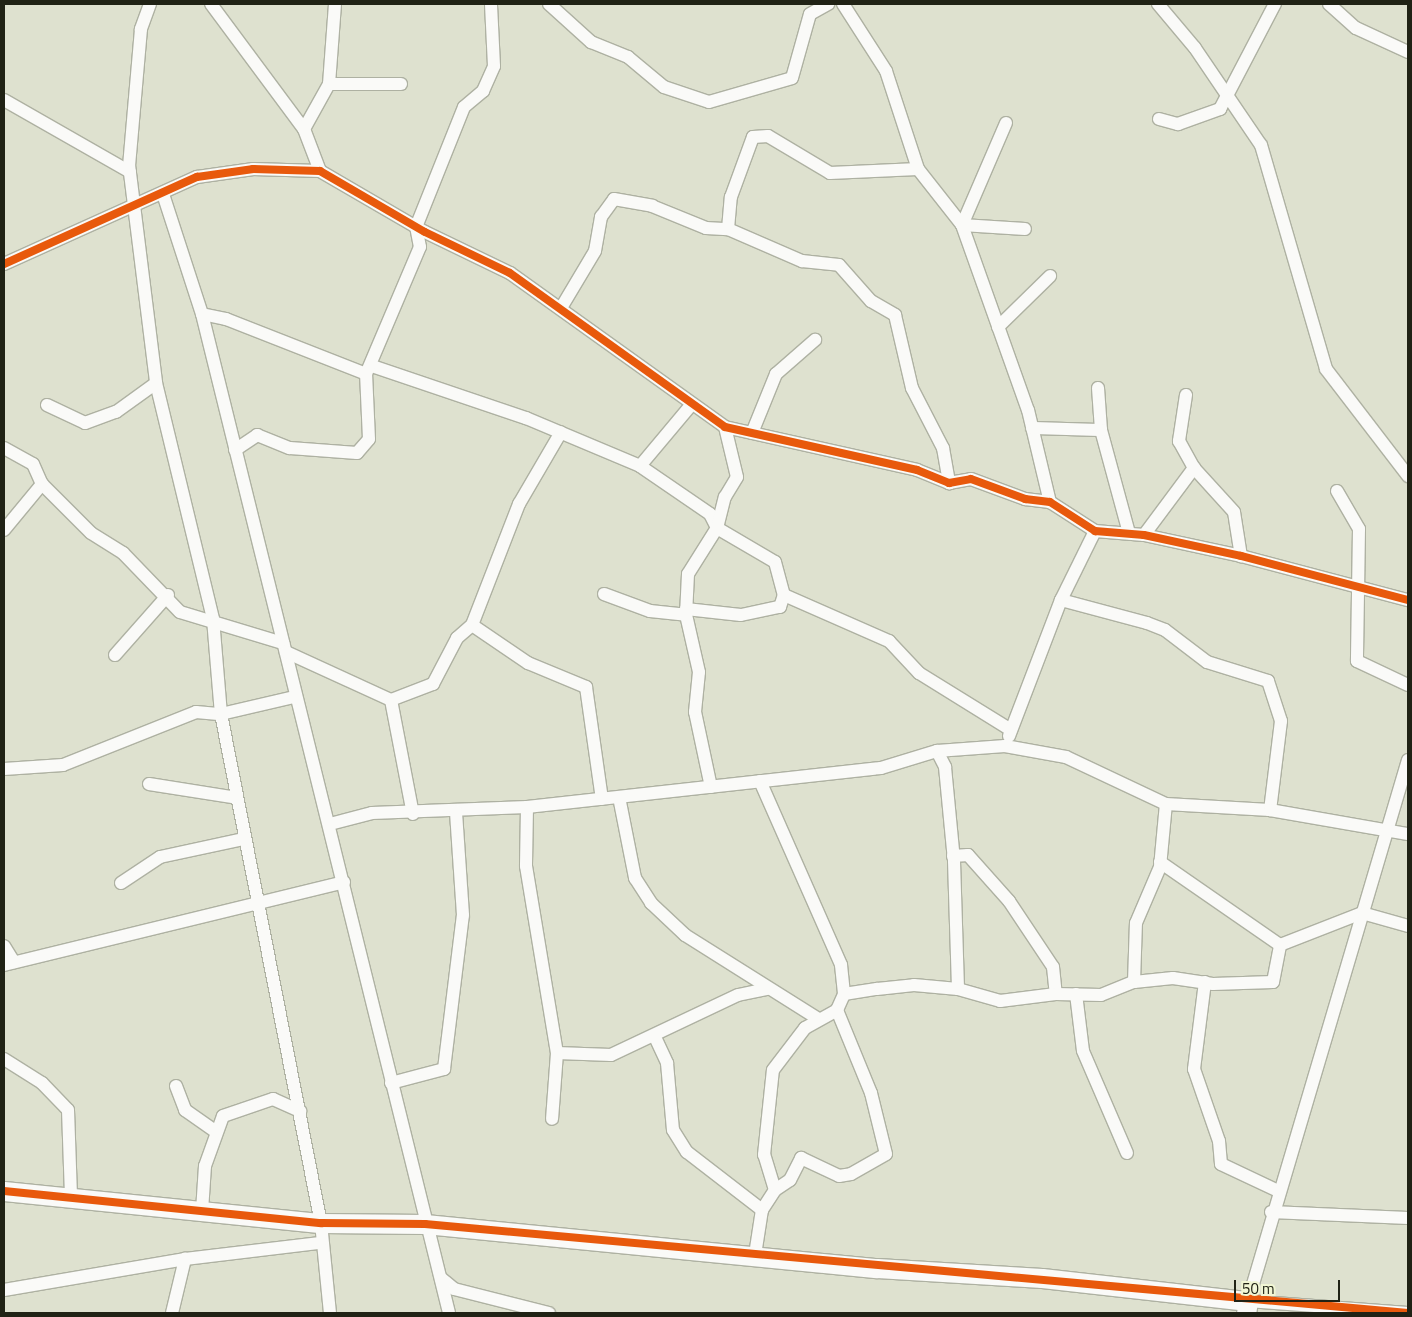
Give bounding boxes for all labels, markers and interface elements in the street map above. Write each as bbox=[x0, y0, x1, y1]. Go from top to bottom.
scale bar bbox=[1237, 1270, 1343, 1302]
text: 50 m bbox=[1242, 1277, 1275, 1300]

